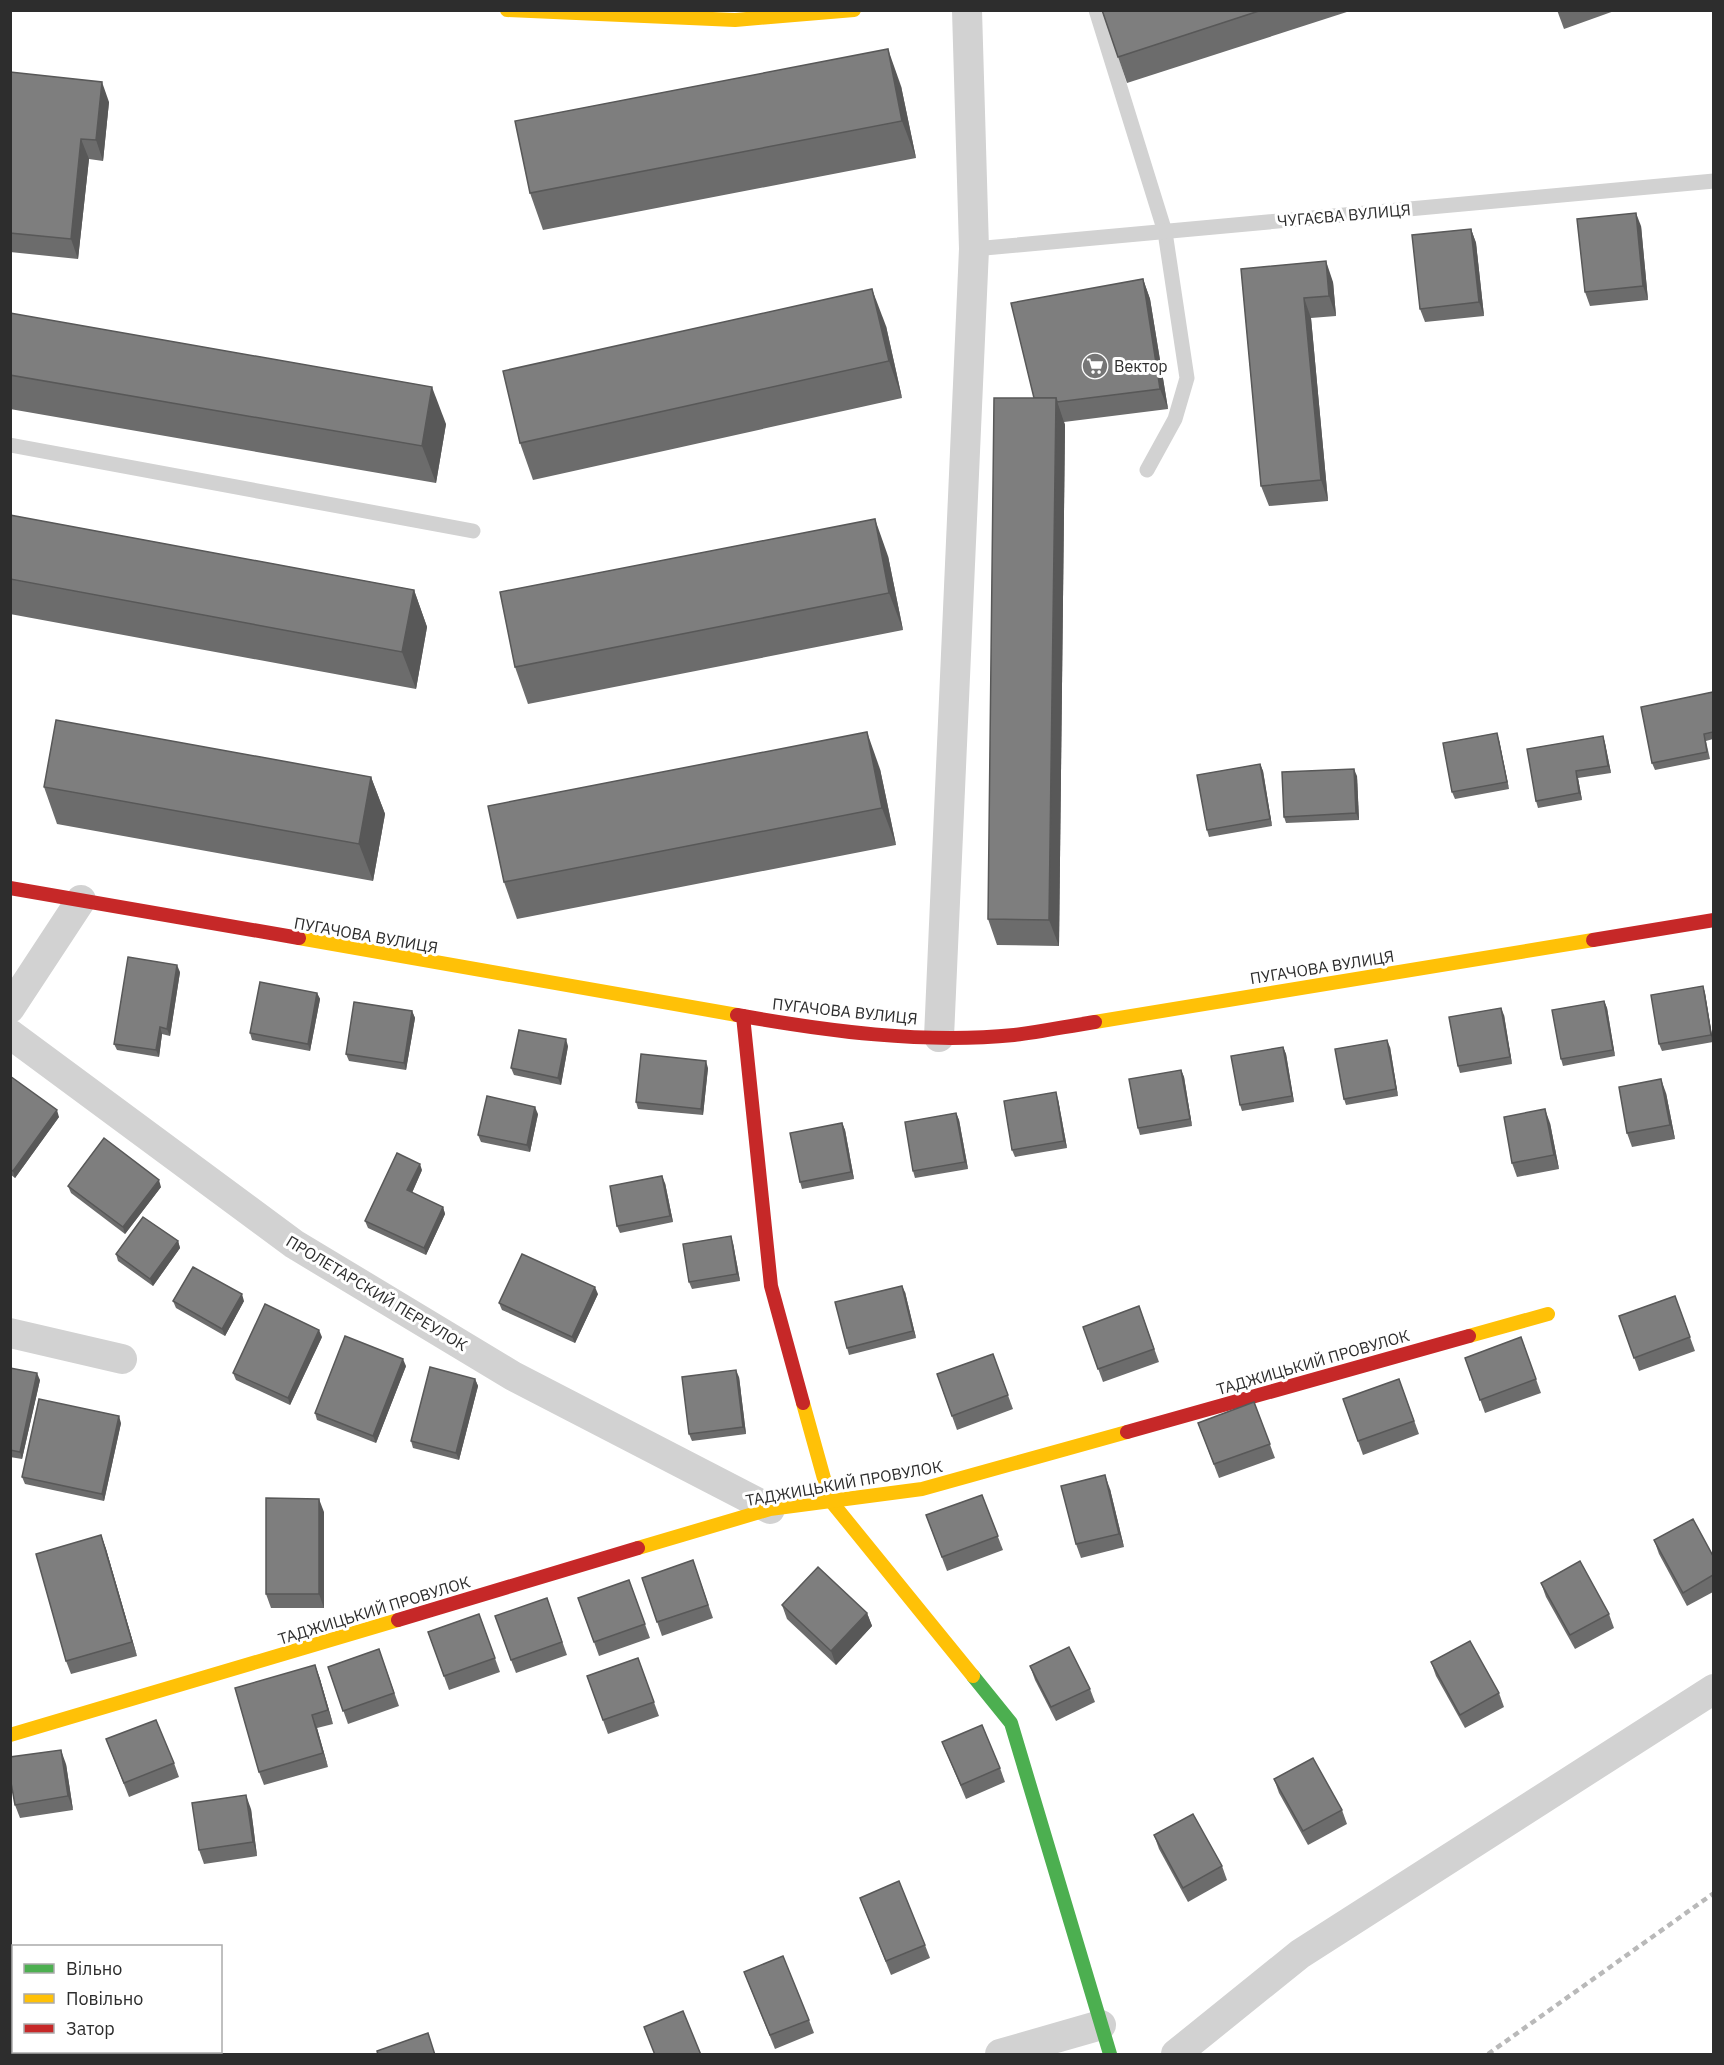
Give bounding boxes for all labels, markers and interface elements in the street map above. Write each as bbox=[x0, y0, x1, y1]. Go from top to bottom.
street label: ЧУГАЄВА ВУЛИЦЯ bbox=[1276, 199, 1412, 231]
supermarket icon: Вектор bbox=[1080, 351, 1110, 381]
place label: Вектор bbox=[1114, 356, 1168, 376]
street label: ПУГАЧОВА ВУЛИЦЯ bbox=[292, 912, 440, 958]
street label: ПУГАЧОВА ВУЛИЦЯ bbox=[1248, 946, 1396, 988]
street label: ПУГАЧОВА ВУЛИЦЯ bbox=[771, 993, 919, 1029]
street label: ПРОЛЕТАРСКИЙ ПЕРЕУЛОК bbox=[283, 1231, 471, 1355]
street label: ТАДЖИЦЬКИЙ ПРОВУЛОК bbox=[1214, 1325, 1412, 1399]
street label: ТАДЖИЦЬКИЙ ПРОВУЛОК bbox=[744, 1456, 944, 1510]
street label: ТАДЖИЦЬКИЙ ПРОВУЛОК bbox=[276, 1571, 472, 1649]
legend bbox=[12, 1945, 222, 2053]
text: Вільно bbox=[66, 1957, 122, 1980]
text: Повільно bbox=[66, 1987, 143, 2010]
text: Затор bbox=[66, 2017, 115, 2040]

